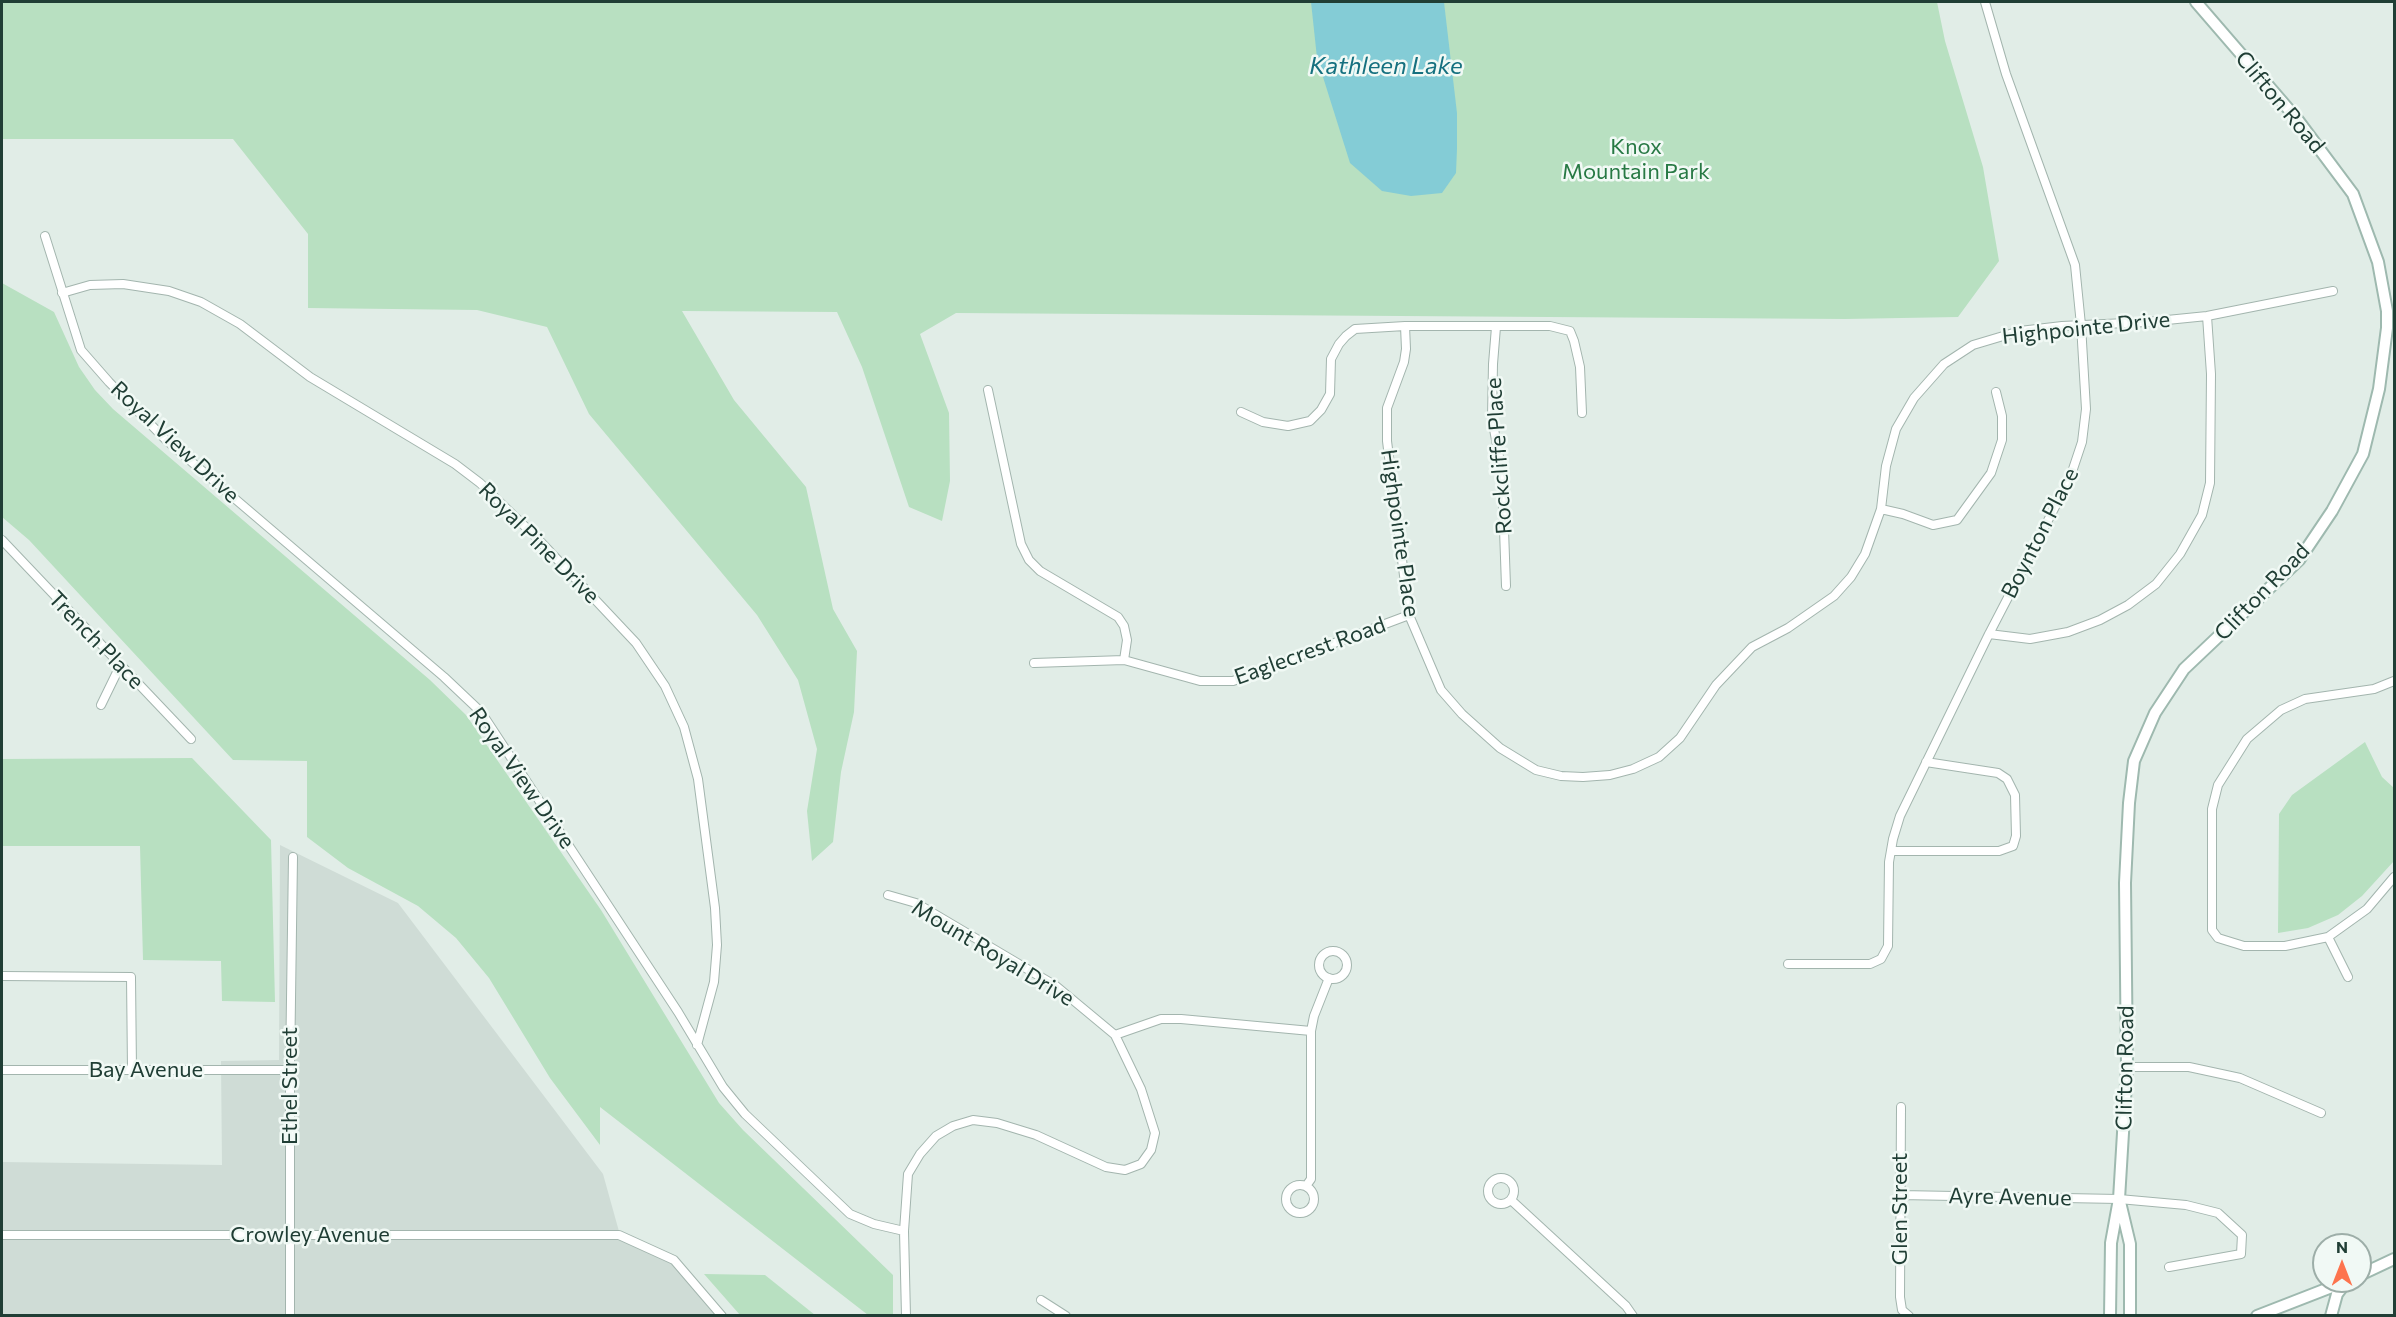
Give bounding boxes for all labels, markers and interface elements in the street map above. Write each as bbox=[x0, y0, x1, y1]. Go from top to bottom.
street label: Clifton Road bbox=[2230, 46, 2330, 158]
water label: Kathleen Lake bbox=[1309, 52, 1463, 80]
park label: Knox Mountain Park bbox=[1562, 134, 1710, 186]
street label: Highpointe Drive bbox=[2001, 306, 2171, 350]
street label: Royal View Drive bbox=[105, 376, 245, 508]
street label: Rockcliffe Place bbox=[1480, 377, 1518, 535]
street label: Highpointe Place bbox=[1375, 447, 1425, 619]
street label: Boynton Place bbox=[1996, 463, 2084, 603]
street label: Royal Pine Drive bbox=[473, 477, 605, 609]
street label: Clifton Road bbox=[2209, 538, 2315, 646]
street label: Trench Place bbox=[43, 586, 149, 694]
street label: Eaglecrest Road bbox=[1231, 611, 1389, 691]
street label: Royal View Drive bbox=[463, 702, 581, 854]
street label: Mount Royal Drive bbox=[907, 894, 1079, 1012]
street label: Clifton Road bbox=[2111, 1005, 2139, 1131]
street label: Ethel Street bbox=[277, 1027, 303, 1145]
street label: Bay Avenue bbox=[89, 1057, 203, 1083]
street label: Glen Street bbox=[1887, 1153, 1913, 1265]
street label: Ayre Avenue bbox=[1948, 1183, 2072, 1211]
street label: Crowley Avenue bbox=[230, 1222, 390, 1248]
north arrow bbox=[2312, 1233, 2372, 1293]
text: N bbox=[2336, 1237, 2348, 1256]

